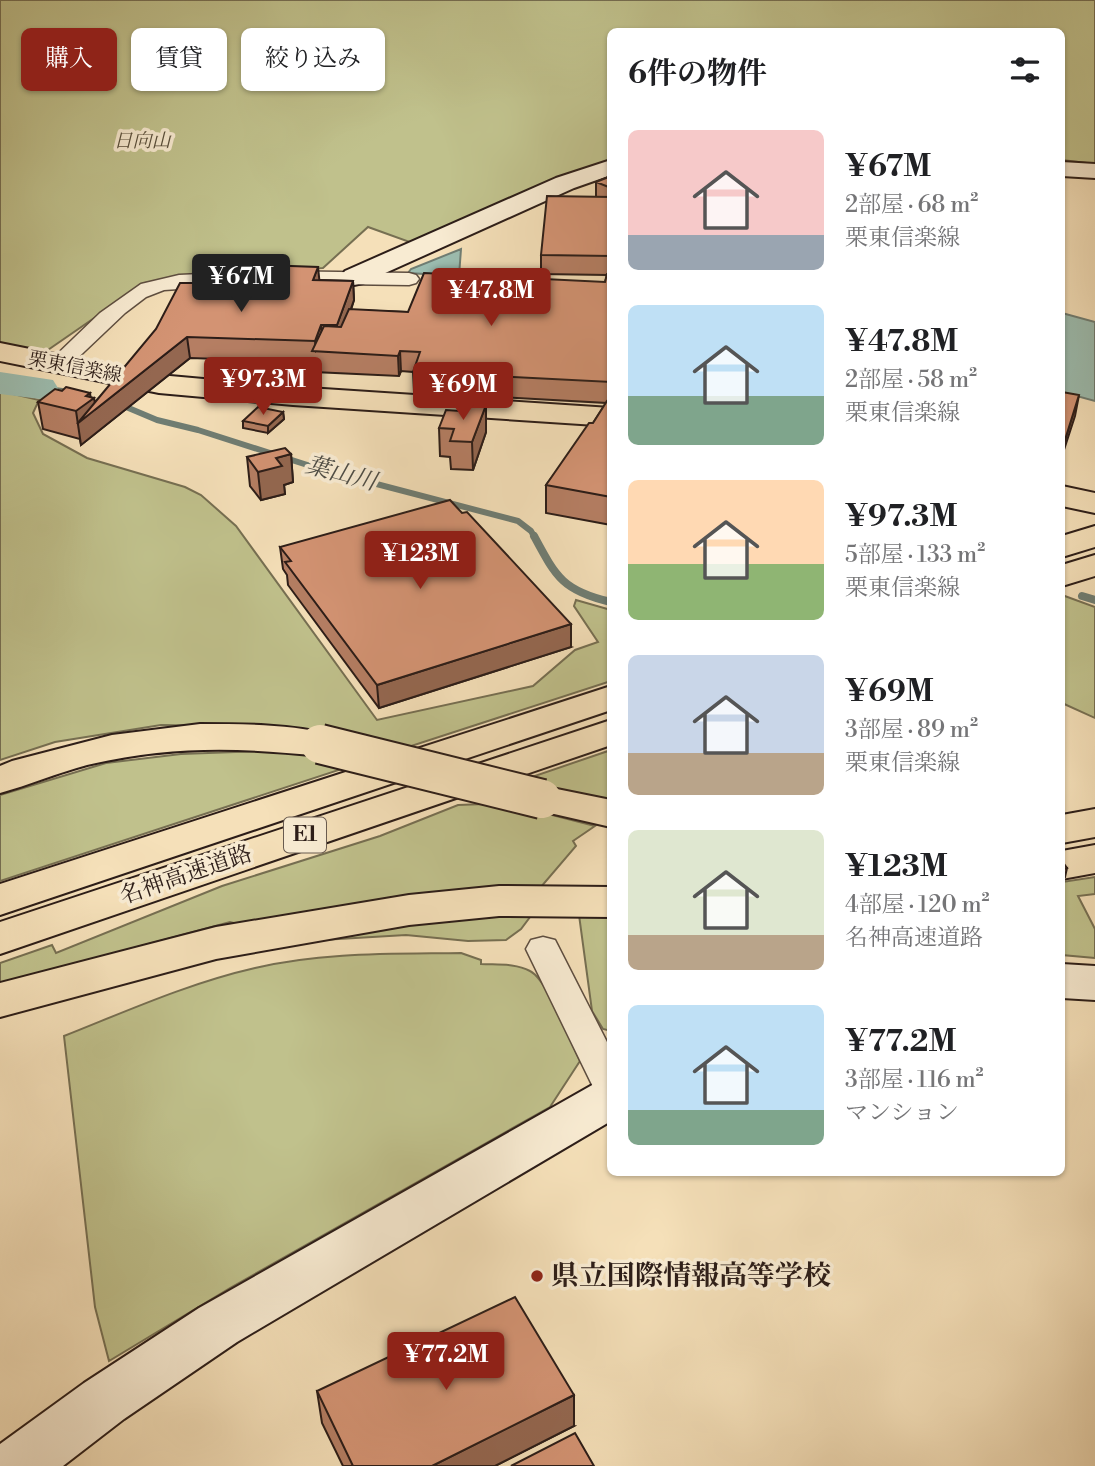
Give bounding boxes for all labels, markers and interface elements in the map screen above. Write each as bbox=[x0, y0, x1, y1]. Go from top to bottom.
chip: 購入 bbox=[21, 28, 117, 91]
chip: 賃貸 bbox=[131, 28, 227, 91]
chip: 絞り込み bbox=[241, 28, 385, 91]
icon: filters bbox=[1006, 51, 1044, 89]
text: 6件の物件 bbox=[628, 55, 767, 93]
park label: 日向山 bbox=[113, 129, 172, 153]
text: ¥67M bbox=[845, 148, 931, 186]
icon: home bbox=[684, 158, 768, 242]
text: 2部屋 · 68 m² bbox=[845, 191, 978, 219]
text: 栗東信楽線 bbox=[845, 224, 960, 252]
pin: ¥67M bbox=[200, 254, 282, 314]
text: ¥67M bbox=[208, 263, 274, 291]
pin: ¥47.8M bbox=[434, 268, 548, 328]
text: ¥47.8M bbox=[448, 277, 534, 305]
text: ¥47.8M bbox=[845, 323, 958, 361]
icon: home bbox=[684, 333, 768, 417]
street label: 栗東信楽線 bbox=[26, 346, 124, 388]
pin: ¥97.3M bbox=[206, 358, 320, 417]
pin: ¥69M bbox=[422, 362, 504, 422]
text: ¥97.3M bbox=[220, 366, 306, 394]
text: 2部屋 · 58 m² bbox=[845, 366, 977, 394]
text: ¥69M bbox=[429, 371, 497, 399]
text: 栗東信楽線 bbox=[845, 399, 960, 427]
water label: 葉山川 bbox=[302, 450, 383, 499]
text: ¥97.3M bbox=[845, 498, 957, 536]
icon: home bbox=[684, 508, 768, 592]
pin: ¥123M bbox=[371, 532, 469, 591]
text: ¥123M bbox=[381, 540, 459, 568]
text: 5部屋 · 133 m² bbox=[845, 541, 985, 569]
text: 栗東信楽線 bbox=[845, 574, 960, 602]
text: ¥69M bbox=[845, 673, 934, 711]
icon: home bbox=[684, 683, 768, 767]
text: 3部屋 · 89 m² bbox=[845, 716, 978, 744]
text: 栗東信楽線 bbox=[845, 749, 960, 777]
road number: E1 bbox=[284, 818, 326, 852]
street label: 名神高速道路 bbox=[116, 839, 256, 911]
text: ¥123M bbox=[845, 848, 948, 886]
icon: home bbox=[684, 858, 768, 942]
text: 4部屋 · 120 m² bbox=[845, 891, 990, 919]
text: 名神高速道路 bbox=[845, 924, 983, 952]
text: ¥77.2M bbox=[845, 1023, 956, 1061]
icon: home bbox=[684, 1033, 768, 1117]
text: 3部屋 · 116 m² bbox=[845, 1066, 984, 1094]
text: マンション bbox=[845, 1099, 959, 1127]
place label: 県立国際情報高等学校 bbox=[551, 1259, 831, 1294]
marker: 県立国際情報高等学校 bbox=[529, 1268, 545, 1284]
pin: ¥77.2M bbox=[389, 1332, 503, 1392]
text: ¥77.2M bbox=[403, 1341, 489, 1369]

